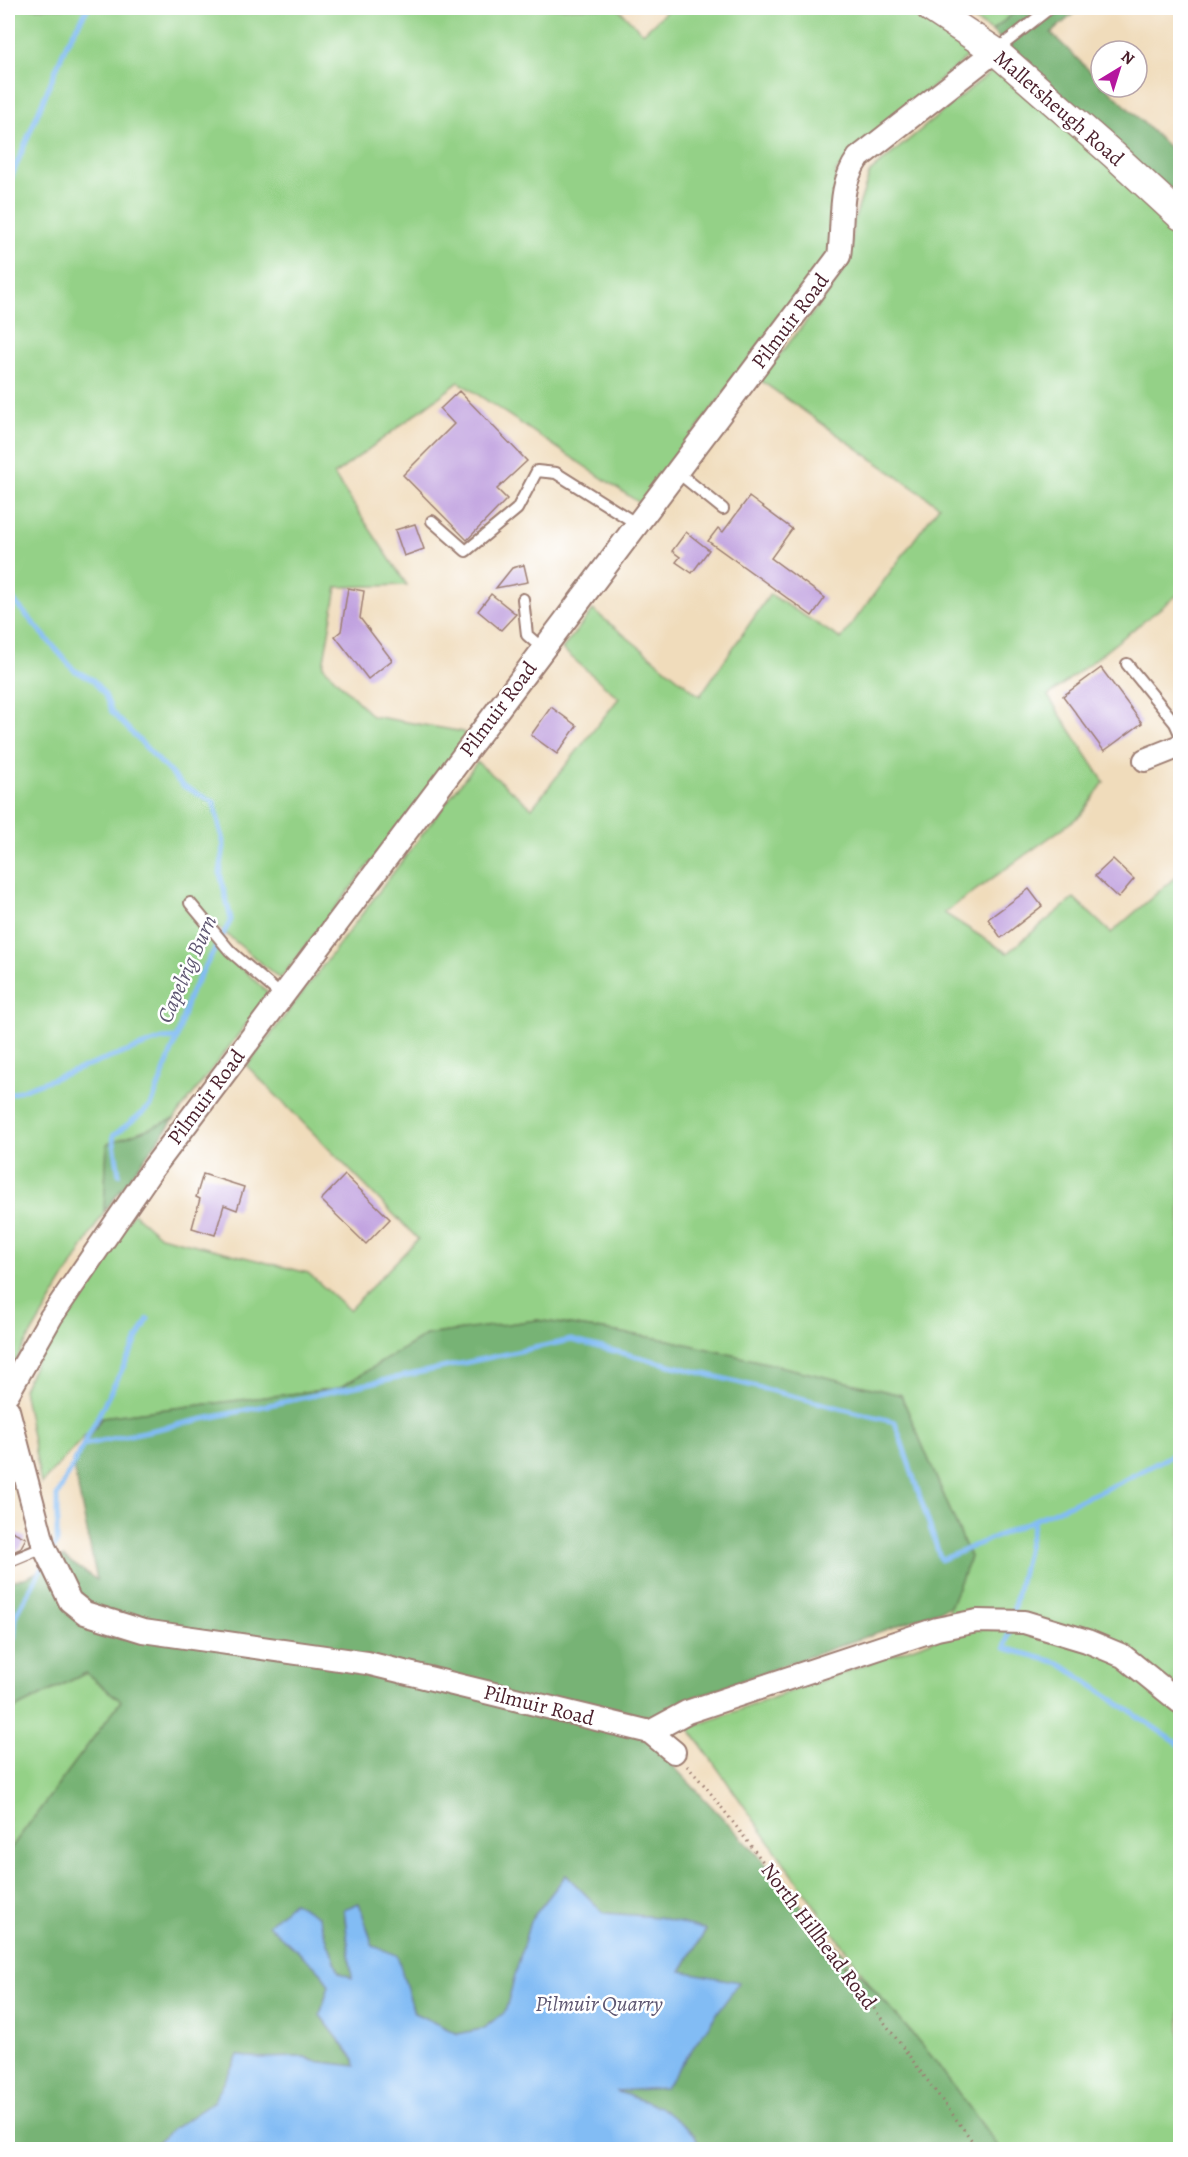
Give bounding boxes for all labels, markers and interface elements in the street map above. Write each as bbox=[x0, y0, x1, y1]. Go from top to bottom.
north arrow bbox=[1089, 39, 1149, 99]
street label: Malletsheugh Road bbox=[988, 44, 1131, 173]
text: N bbox=[1116, 46, 1139, 70]
street label: Pilmuir Road bbox=[745, 267, 836, 375]
street label: Pilmuir Road bbox=[453, 655, 544, 763]
water label: Capelrig Burn bbox=[150, 910, 224, 1028]
street label: Pilmuir Road bbox=[161, 1043, 252, 1151]
street label: Pilmuir Road bbox=[481, 1678, 598, 1732]
street label: North Hillhead Road bbox=[755, 1857, 884, 2016]
water label: Pilmuir Quarry bbox=[535, 1989, 663, 2019]

